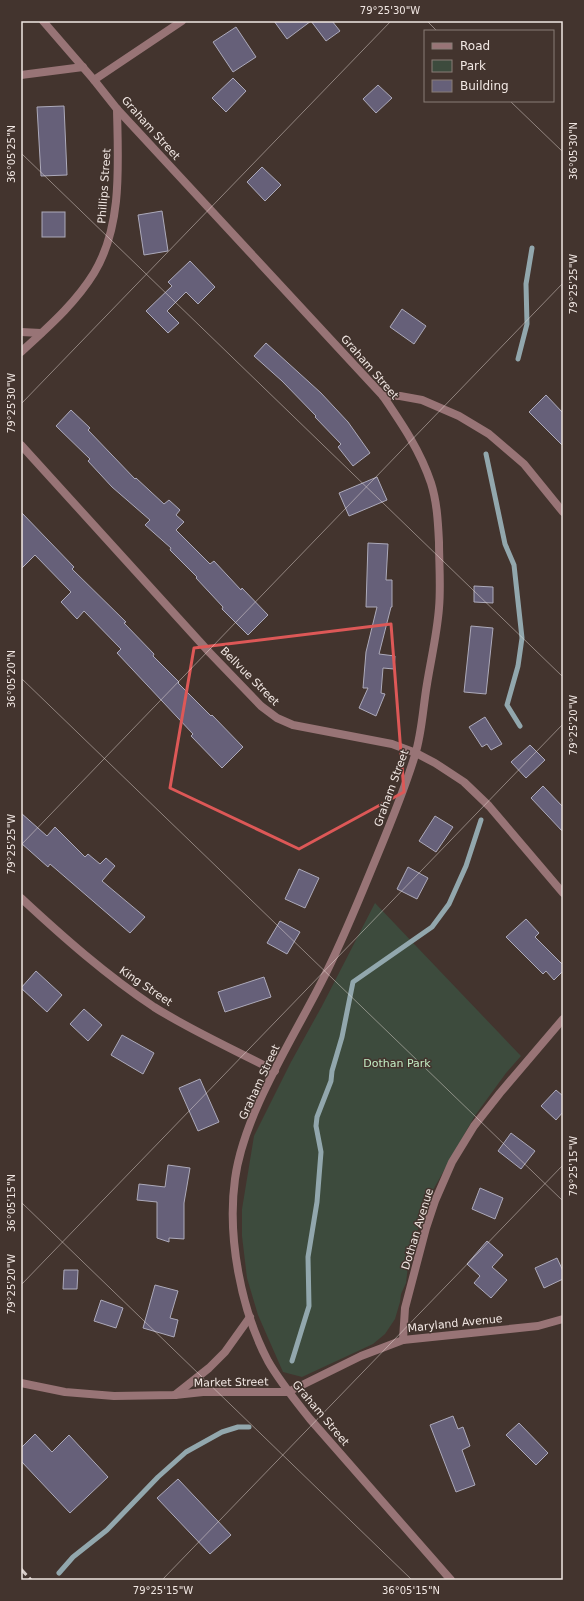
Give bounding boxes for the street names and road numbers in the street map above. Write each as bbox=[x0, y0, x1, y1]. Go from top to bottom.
street label: Graham Street bbox=[119, 94, 183, 163]
street label: Phillips Street bbox=[95, 147, 114, 224]
street label: Graham Street bbox=[338, 332, 402, 403]
street label: Bellvue Street bbox=[218, 644, 282, 709]
street label: Graham Street bbox=[371, 747, 412, 829]
street label: King Street bbox=[117, 964, 175, 1009]
street label: Graham Street bbox=[236, 1042, 283, 1122]
street label: Dothan Avenue bbox=[399, 1187, 436, 1271]
street label: Maryland Avenue bbox=[407, 1312, 503, 1335]
street label: Market Street bbox=[194, 1375, 269, 1390]
street label: Graham Street bbox=[290, 1378, 352, 1449]

